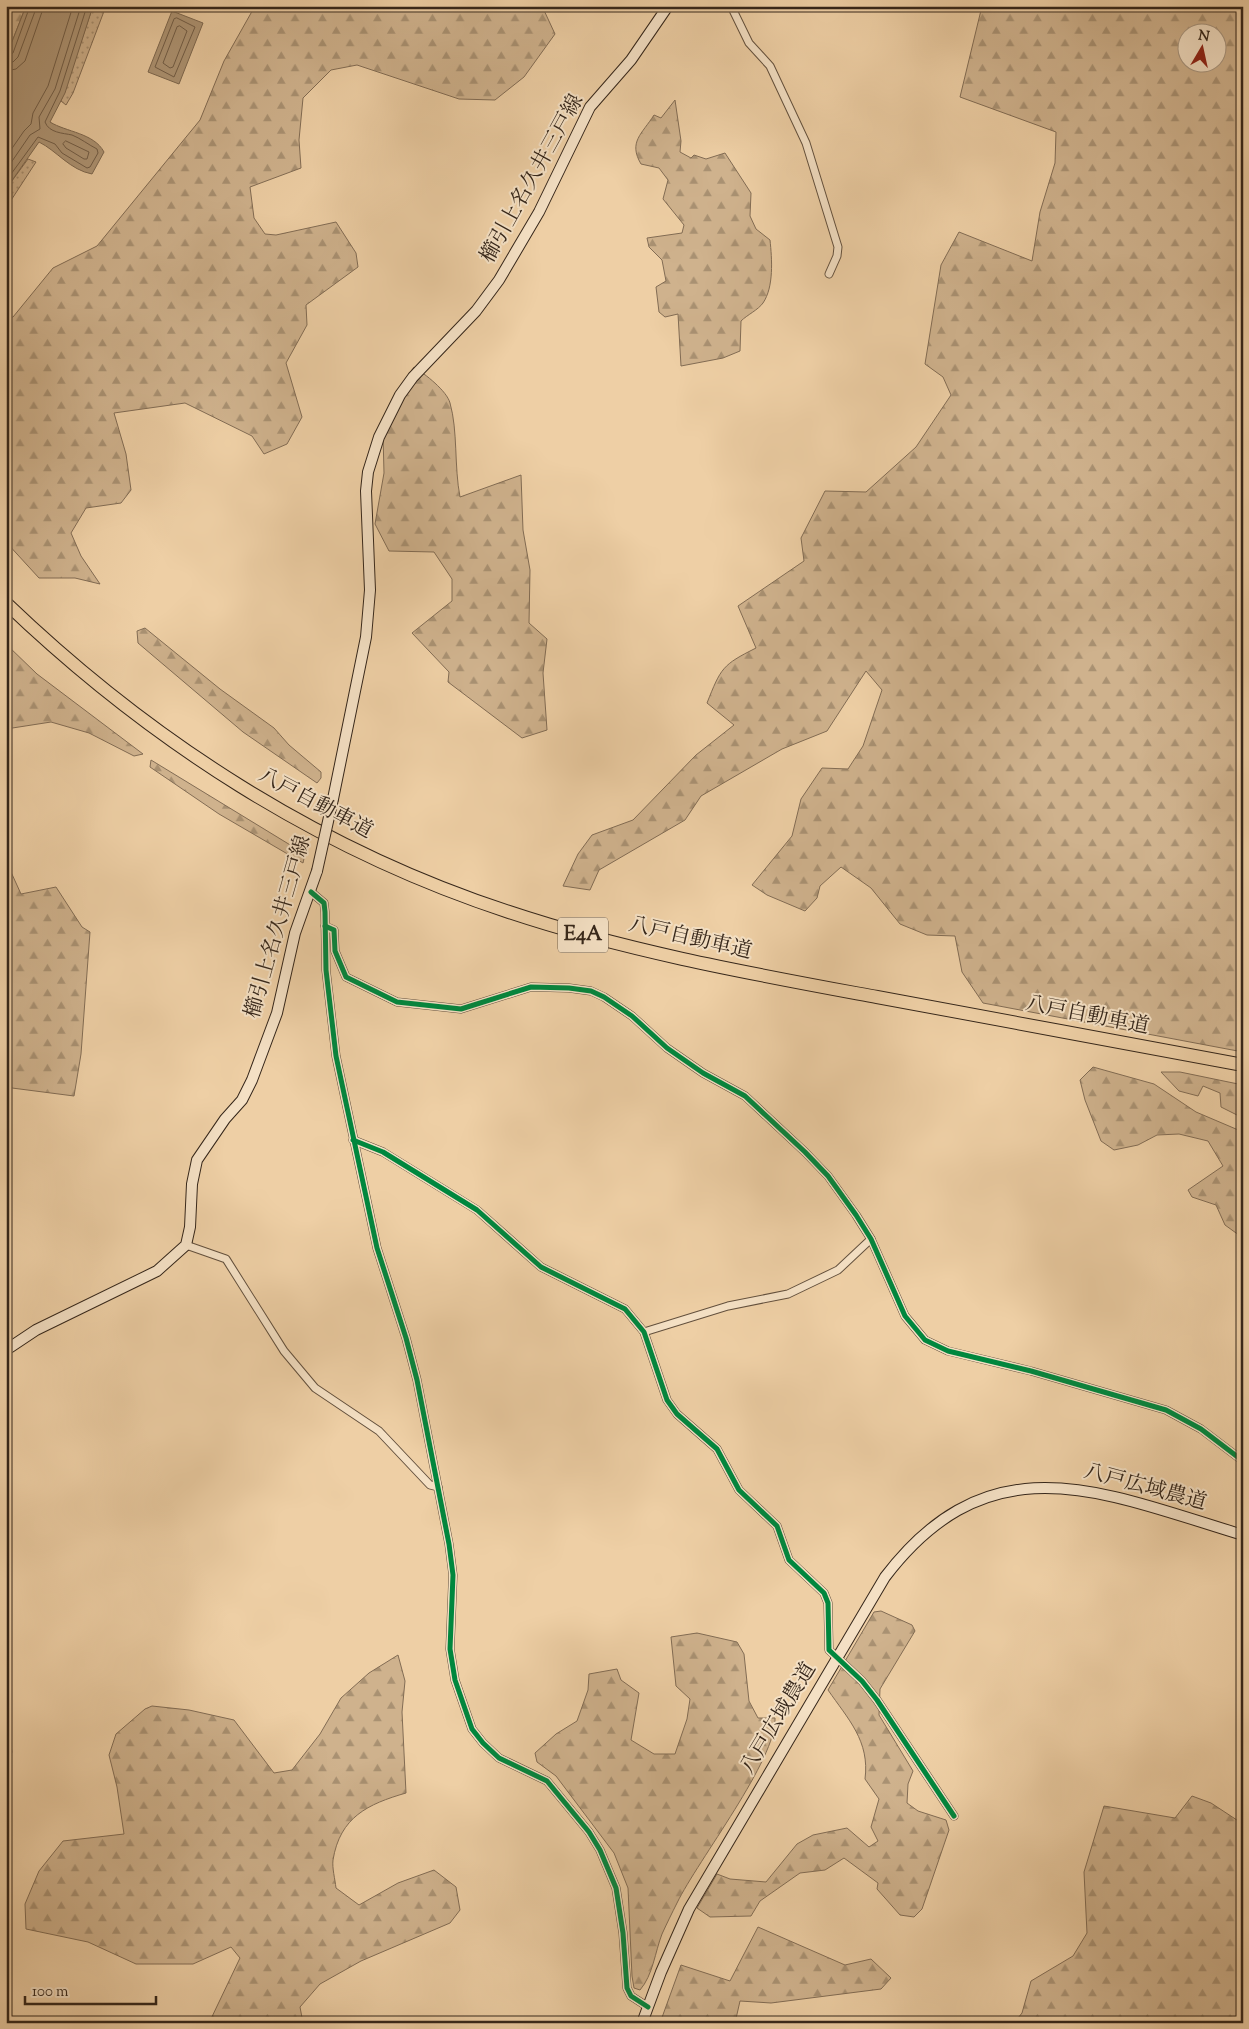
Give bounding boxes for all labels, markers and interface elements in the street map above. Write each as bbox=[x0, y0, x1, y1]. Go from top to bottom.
north arrow bbox=[1176, 22, 1226, 72]
text: N bbox=[1197, 26, 1211, 48]
street label: 櫛引上名久井三戸線 bbox=[474, 89, 592, 269]
street label: 八戸自動車道 bbox=[252, 761, 378, 847]
street label: 櫛引上名久井三戸線 bbox=[239, 832, 319, 1022]
street label: 八戸自動車道 bbox=[625, 910, 755, 968]
road number: E4A bbox=[558, 918, 608, 952]
street label: 八戸自動車道 bbox=[1022, 989, 1152, 1043]
street label: 八戸広域農道 bbox=[1080, 1457, 1210, 1519]
street label: 八戸広域農道 bbox=[734, 1657, 824, 1781]
scale bar bbox=[25, 1974, 156, 2006]
text: 100 m bbox=[32, 1982, 69, 2003]

